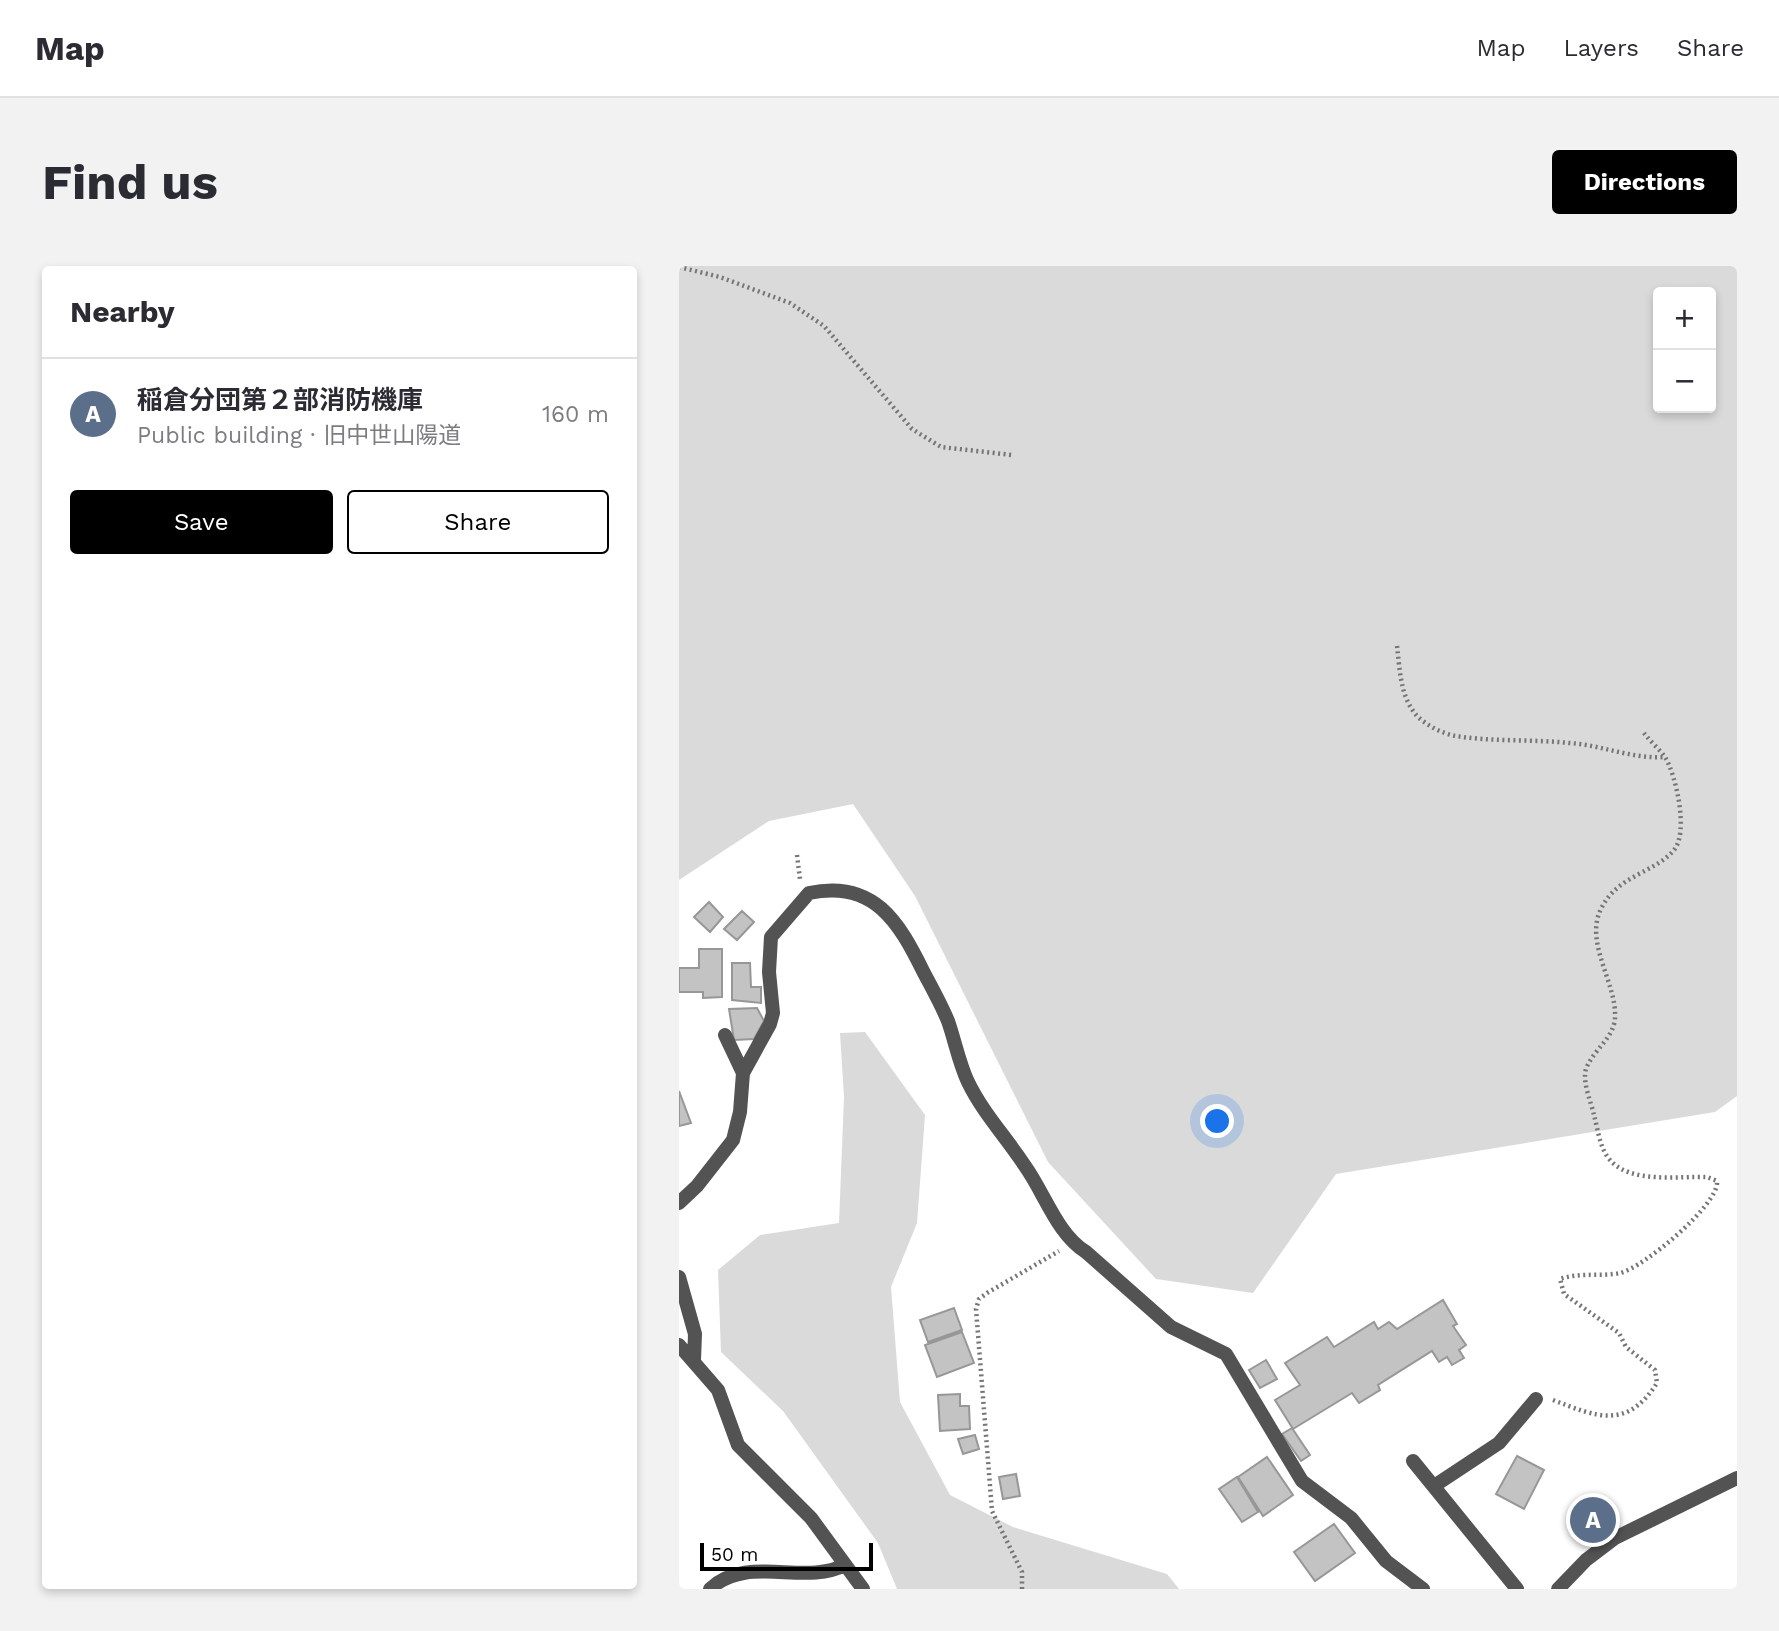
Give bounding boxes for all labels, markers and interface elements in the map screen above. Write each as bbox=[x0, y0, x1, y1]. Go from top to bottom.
text: Map bbox=[35, 29, 105, 68]
text: Map bbox=[1477, 34, 1525, 62]
text: Layers bbox=[1563, 34, 1639, 62]
text: Share bbox=[1677, 34, 1744, 62]
button: Directions bbox=[1552, 150, 1737, 214]
text: Find us bbox=[42, 153, 218, 211]
map controls bbox=[1653, 287, 1716, 413]
button: + bbox=[1653, 287, 1716, 350]
text: Nearby bbox=[70, 294, 175, 329]
button: − bbox=[1653, 350, 1716, 413]
text: 稲倉分団第２部消防機庫 bbox=[137, 385, 423, 415]
text: A bbox=[85, 401, 101, 428]
text: 160 m bbox=[542, 401, 609, 428]
text: Public building · 旧中世山陽道 bbox=[137, 422, 461, 449]
button: Save bbox=[70, 490, 333, 554]
button: Share bbox=[347, 490, 609, 554]
your location bbox=[1200, 1104, 1234, 1138]
pin: A bbox=[1570, 1494, 1616, 1546]
scale bar bbox=[700, 1540, 873, 1572]
text: 50 m bbox=[711, 1543, 758, 1566]

